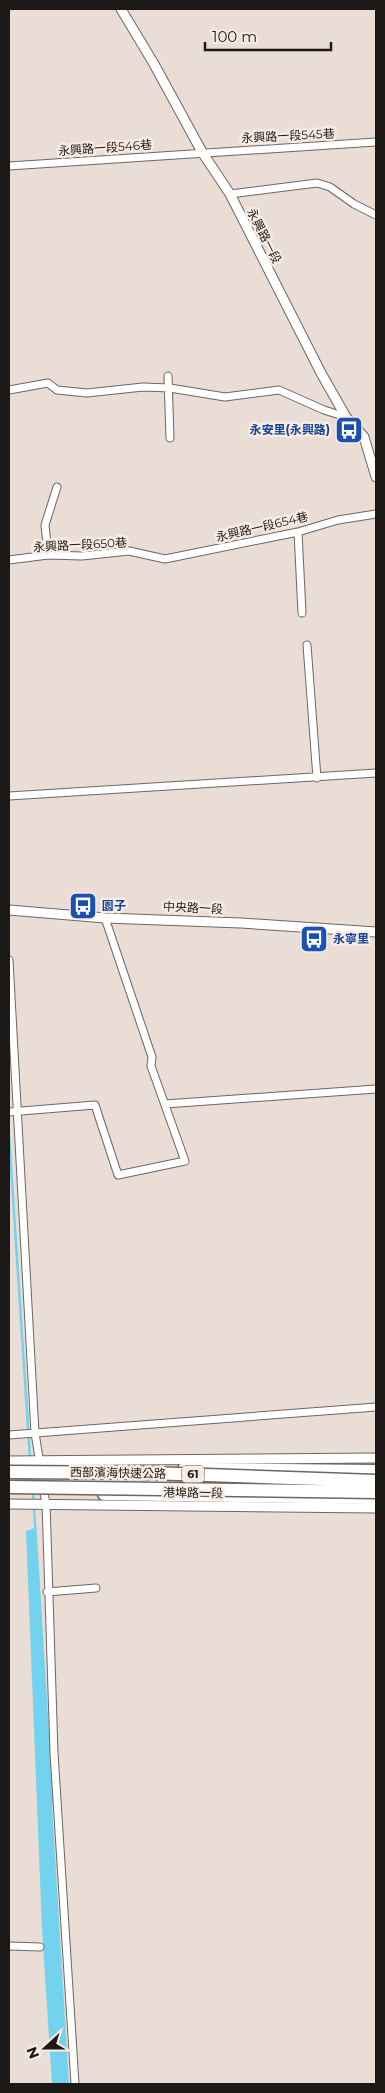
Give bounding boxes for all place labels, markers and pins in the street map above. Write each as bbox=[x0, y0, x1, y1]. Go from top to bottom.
bus stop icon: 永安里(永興路) bbox=[334, 415, 364, 445]
place label: 永安里(永興路) bbox=[249, 422, 330, 437]
bus stop icon: 園子 bbox=[68, 891, 98, 921]
place label: 園子 bbox=[102, 898, 126, 913]
bus stop icon: 永寧里 bbox=[299, 924, 329, 954]
place label: 永寧里 bbox=[333, 931, 369, 946]

